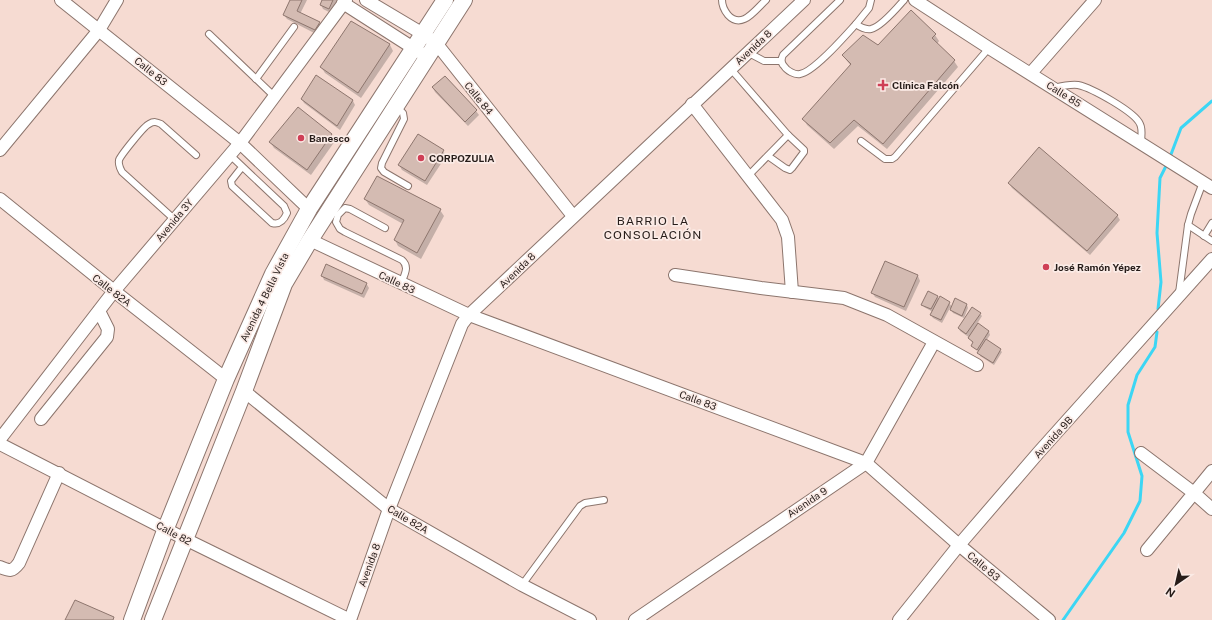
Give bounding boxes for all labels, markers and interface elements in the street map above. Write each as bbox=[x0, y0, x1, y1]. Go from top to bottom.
street label: Avenida 8 bbox=[732, 27, 774, 67]
street label: Calle 83 bbox=[132, 54, 170, 88]
street label: Calle 84 bbox=[462, 79, 496, 117]
marker: Clínica Falcón bbox=[877, 79, 889, 91]
place label: Clínica Falcón bbox=[892, 79, 959, 91]
street label: Calle 85 bbox=[1044, 79, 1084, 109]
place label: Banesco bbox=[309, 132, 350, 144]
marker: Banesco bbox=[296, 133, 306, 143]
place label: CORPOZULIA bbox=[429, 152, 495, 164]
marker: CORPOZULIA bbox=[416, 153, 426, 163]
street label: Avenida 3Y bbox=[153, 196, 195, 244]
district label: BARRIO LA CONSOLACIÓN bbox=[604, 214, 702, 242]
street label: Avenida 8 bbox=[496, 250, 538, 290]
street label: Avenida 4 Bella Vista bbox=[237, 251, 291, 343]
place label: José Ramón Yépez bbox=[1054, 261, 1141, 273]
marker: José Ramón Yépez bbox=[1041, 262, 1051, 272]
street label: Calle 83 bbox=[377, 268, 417, 296]
street label: Calle 82A bbox=[90, 271, 134, 309]
street label: Calle 83 bbox=[678, 388, 718, 412]
street label: Avenida 9B bbox=[1031, 413, 1075, 460]
street label: Avenida 9 bbox=[785, 484, 829, 520]
street label: Calle 82A bbox=[385, 502, 431, 536]
street label: Calle 82 bbox=[154, 519, 194, 547]
street label: Avenida 8 bbox=[356, 541, 382, 589]
street label: Calle 83 bbox=[965, 549, 1003, 583]
north arrow bbox=[1156, 564, 1196, 604]
text: N bbox=[1163, 585, 1177, 600]

